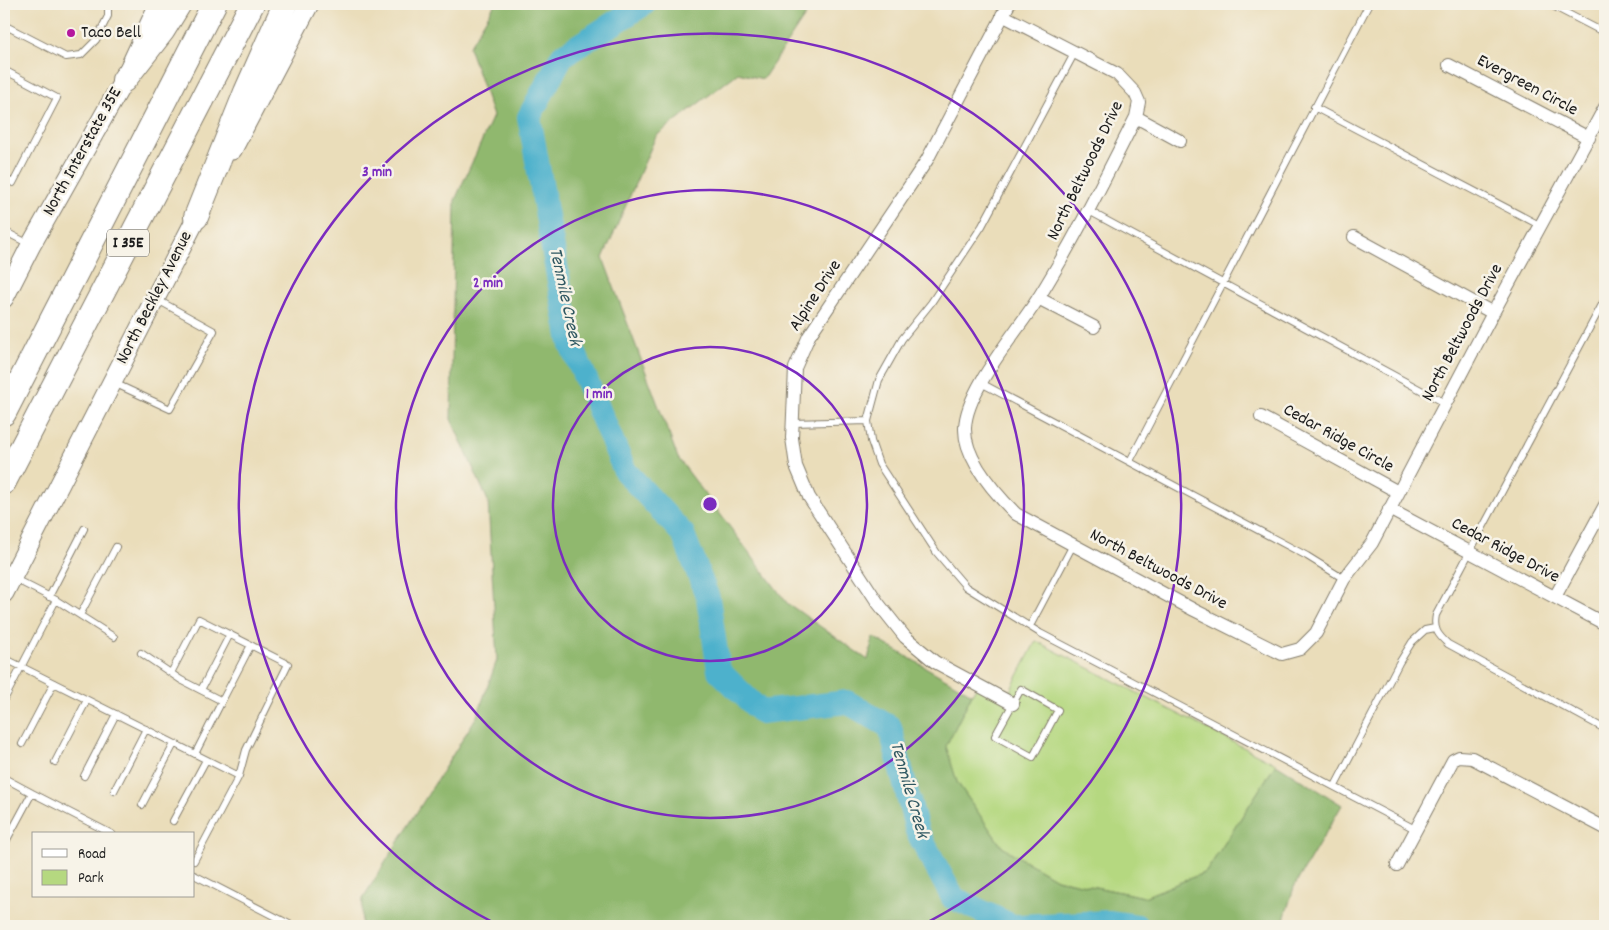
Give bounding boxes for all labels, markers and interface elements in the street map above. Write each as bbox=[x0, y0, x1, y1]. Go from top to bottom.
place label: Taco Bell bbox=[81, 21, 142, 46]
marker: Taco Bell bbox=[65, 27, 77, 39]
street label: Evergreen Circle bbox=[1472, 49, 1582, 123]
street label: North Interstate 35E bbox=[37, 83, 129, 221]
street label: North Beltwoods Drive bbox=[1041, 97, 1131, 245]
text: 3 min bbox=[362, 162, 392, 184]
street label: North Beckley Avenue bbox=[111, 227, 199, 369]
road number: I 35E bbox=[107, 230, 149, 256]
water label: Tenmile Creek bbox=[540, 246, 588, 351]
street label: Alpine Drive bbox=[784, 255, 849, 337]
street label: North Beltwoods Drive bbox=[1416, 260, 1510, 406]
text: 2 min bbox=[473, 273, 503, 295]
text: 1 min bbox=[586, 384, 612, 406]
street label: Cedar Ridge Circle bbox=[1278, 398, 1398, 480]
centre of rings bbox=[701, 495, 719, 513]
street label: Cedar Ridge Drive bbox=[1446, 512, 1564, 590]
street label: North Beltwoods Drive bbox=[1085, 523, 1231, 617]
water label: Tenmile Creek bbox=[881, 738, 935, 844]
legend bbox=[32, 832, 195, 898]
text: Road bbox=[78, 844, 106, 866]
text: Park bbox=[78, 868, 104, 890]

